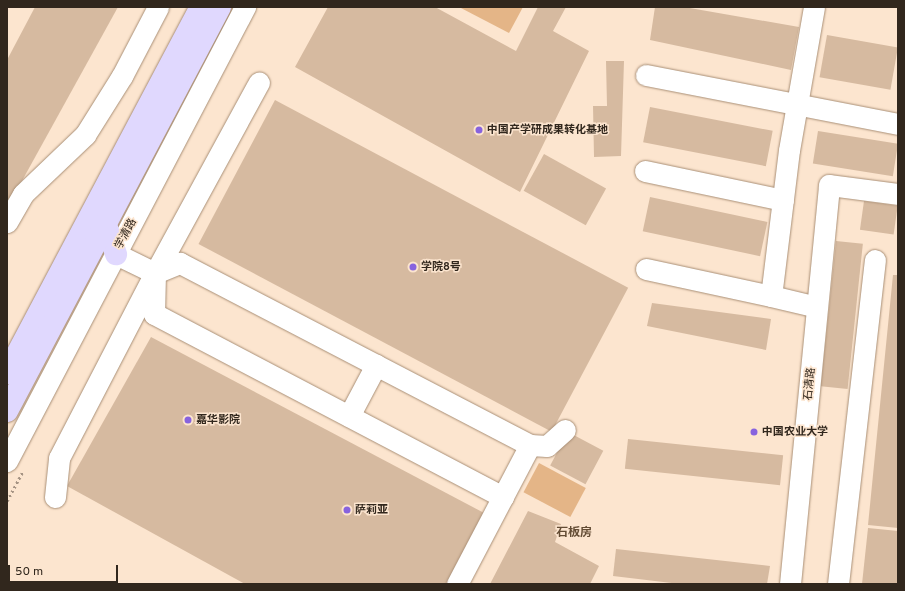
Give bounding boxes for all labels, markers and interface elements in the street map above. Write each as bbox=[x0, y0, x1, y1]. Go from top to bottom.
place label: 中国产学研成果转化基地 bbox=[487, 123, 608, 137]
marker: 中国产学研成果转化基地 bbox=[474, 125, 484, 135]
street label: 学清路 bbox=[112, 216, 140, 252]
place label: 学院8号 bbox=[421, 260, 461, 274]
marker: 学院8号 bbox=[408, 262, 418, 272]
street label: 石清路 bbox=[802, 367, 818, 401]
place label: 嘉华影院 bbox=[196, 413, 240, 427]
marker: 嘉华影院 bbox=[183, 415, 193, 425]
place label: 中国农业大学 bbox=[762, 425, 828, 439]
marker: 中国农业大学 bbox=[749, 427, 759, 437]
place label: 萨莉亚 bbox=[355, 503, 388, 517]
marker: 萨莉亚 bbox=[342, 505, 352, 515]
district label: 石板房 bbox=[556, 527, 592, 541]
scale bar bbox=[10, 557, 120, 583]
text: 50 m bbox=[15, 564, 43, 580]

